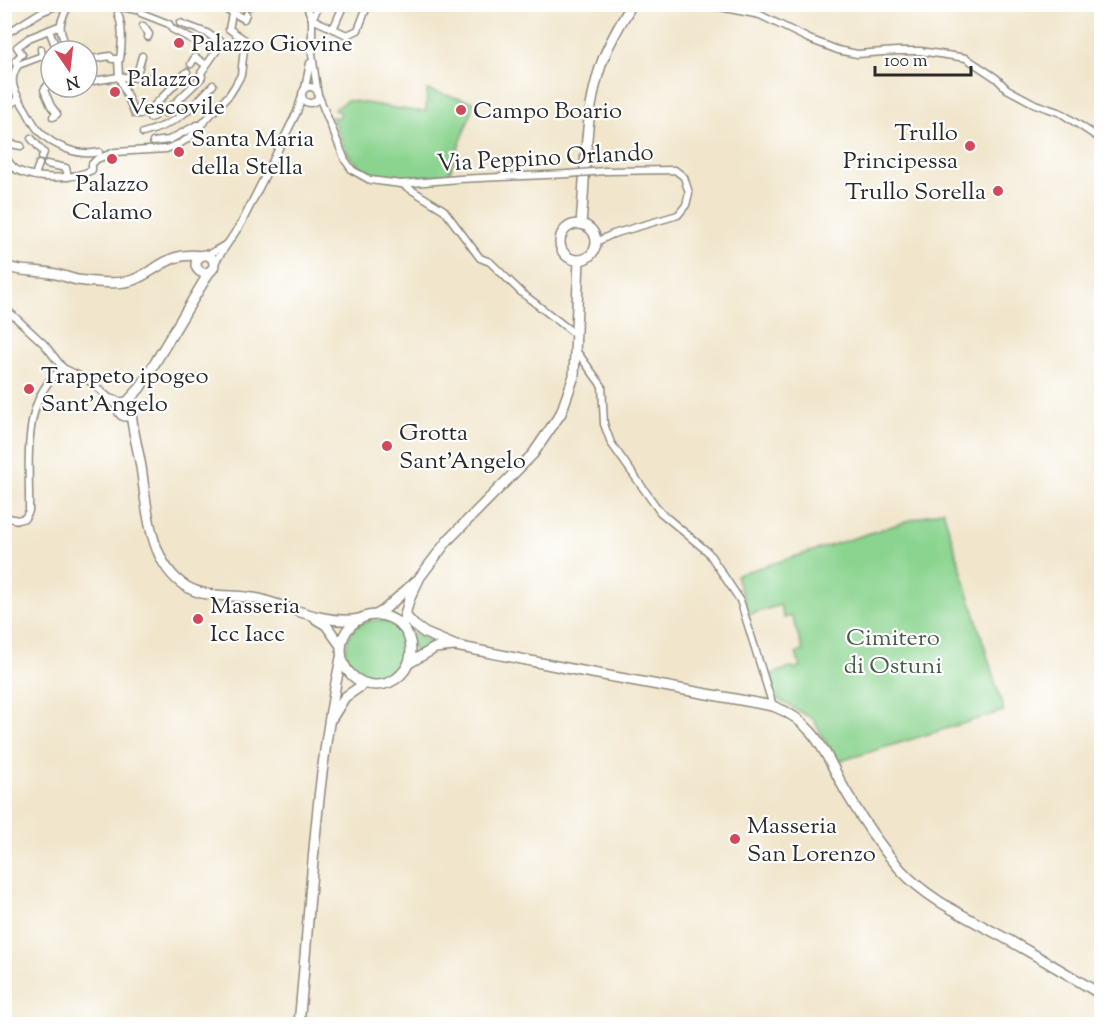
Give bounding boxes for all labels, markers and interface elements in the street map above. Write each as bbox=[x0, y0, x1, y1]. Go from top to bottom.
place label: Palazzo Giovine bbox=[191, 28, 353, 62]
marker: Palazzo Giovine bbox=[172, 36, 186, 50]
north arrow bbox=[39, 39, 99, 99]
scale bar bbox=[875, 39, 971, 77]
text: 100 m bbox=[884, 49, 928, 75]
place label: Palazzo Vescovile bbox=[127, 63, 225, 125]
text: N bbox=[63, 68, 81, 94]
marker: Palazzo Vescovile bbox=[108, 85, 122, 99]
place label: Campo Boario bbox=[473, 95, 622, 129]
marker: Campo Boario bbox=[454, 103, 468, 117]
place label: Trullo Principessa bbox=[843, 117, 958, 179]
place label: Santa Maria della Stella bbox=[191, 123, 314, 185]
street label: Via Peppino Orlando bbox=[436, 136, 654, 182]
marker: Trullo Principessa bbox=[963, 139, 977, 153]
marker: Santa Maria della Stella bbox=[172, 145, 186, 159]
marker: Palazzo Calamo bbox=[105, 152, 119, 166]
place label: Palazzo Calamo bbox=[72, 168, 152, 230]
place label: Trullo Sorella bbox=[845, 176, 986, 210]
marker: Trullo Sorella bbox=[991, 184, 1005, 198]
place label: Trappeto ipogeo Sant'Angelo bbox=[41, 360, 209, 422]
marker: Trappeto ipogeo Sant'Angelo bbox=[22, 382, 36, 396]
place label: Grotta Sant'Angelo bbox=[399, 417, 526, 479]
marker: Grotta Sant'Angelo bbox=[380, 439, 394, 453]
place label: Masseria Icc Iacc bbox=[210, 590, 300, 652]
marker: Masseria Icc Iacc bbox=[191, 612, 205, 626]
park label: Cimitero di Ostuni bbox=[844, 622, 942, 684]
place label: Masseria San Lorenzo bbox=[747, 810, 876, 872]
marker: Masseria San Lorenzo bbox=[728, 832, 742, 846]

